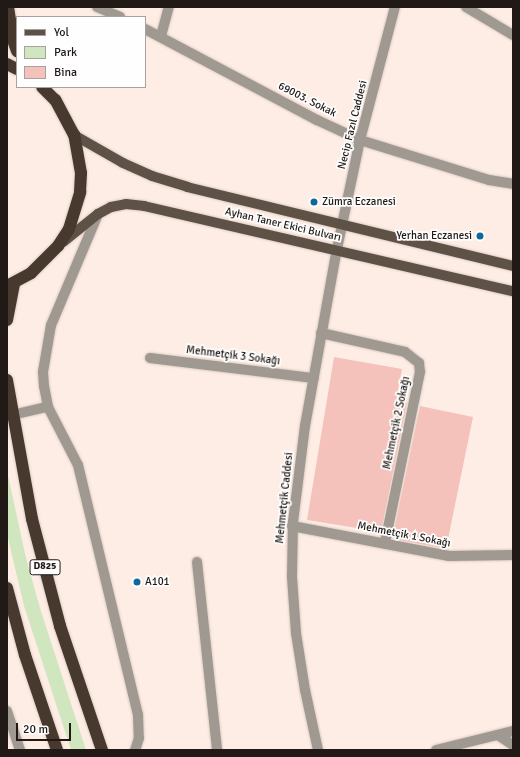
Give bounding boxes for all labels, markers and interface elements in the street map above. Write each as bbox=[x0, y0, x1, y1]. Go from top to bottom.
legend bbox=[16, 16, 146, 88]
text: Yol bbox=[54, 25, 69, 40]
text: Park bbox=[54, 45, 77, 60]
text: Bina bbox=[54, 65, 77, 80]
street label: Necip Fazıl Caddesi bbox=[336, 79, 370, 171]
street label: 69003. Sokak bbox=[276, 80, 338, 120]
place label: Zümra Eczanesi bbox=[322, 195, 396, 209]
marker: Zümra Eczanesi bbox=[309, 197, 319, 207]
street label: Ayhan Taner Ekici Bulvarı bbox=[224, 205, 342, 245]
place label: Yerhan Eczanesi bbox=[396, 229, 472, 243]
marker: Yerhan Eczanesi bbox=[475, 231, 485, 241]
street label: Mehmetçik 3 Sokağı bbox=[185, 344, 281, 368]
street label: Mehmetçik 2 Sokağı bbox=[381, 375, 413, 471]
street label: Mehmetçik Caddesi bbox=[274, 452, 296, 544]
street label: Mehmetçik 1 Sokağı bbox=[356, 519, 452, 551]
road number: D825 bbox=[29, 559, 61, 575]
place label: A101 bbox=[145, 575, 170, 589]
marker: A101 bbox=[132, 577, 142, 587]
scale bar bbox=[18, 715, 73, 741]
text: 20 m bbox=[23, 722, 48, 737]

